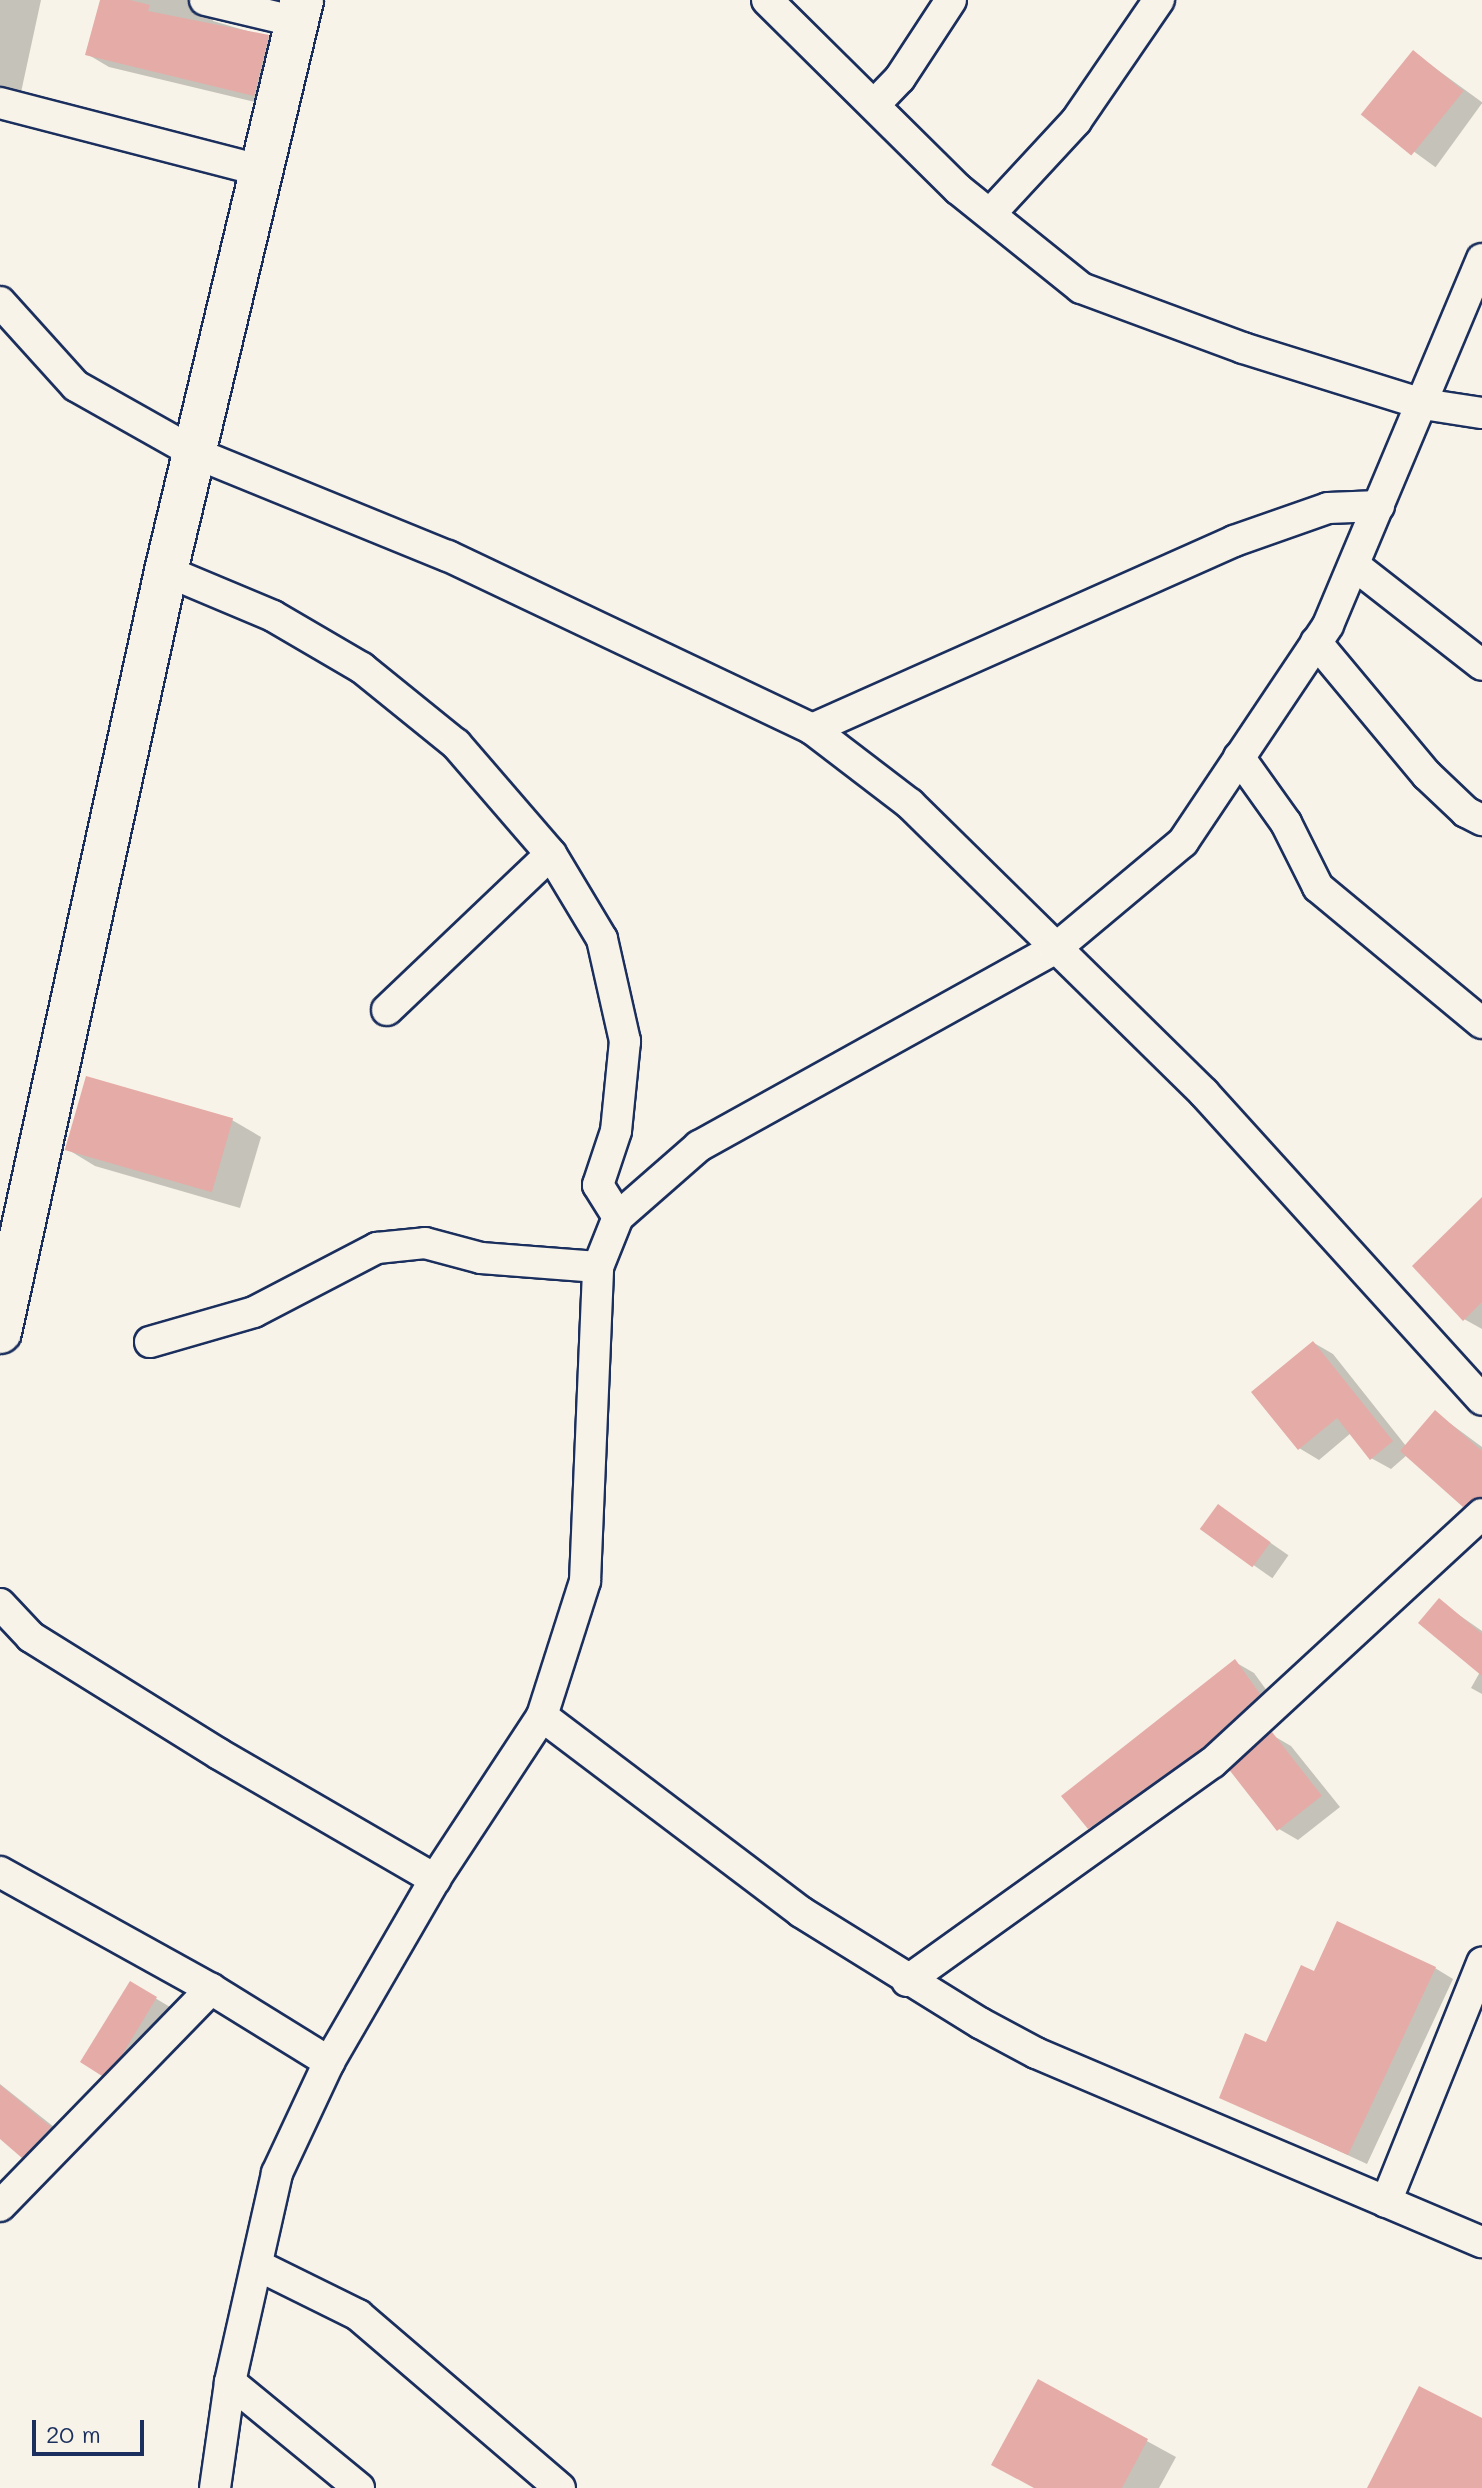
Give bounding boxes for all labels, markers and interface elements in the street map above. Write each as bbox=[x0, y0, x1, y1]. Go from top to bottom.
scale bar bbox=[36, 2404, 148, 2454]
text: 20 m bbox=[46, 2418, 101, 2449]

